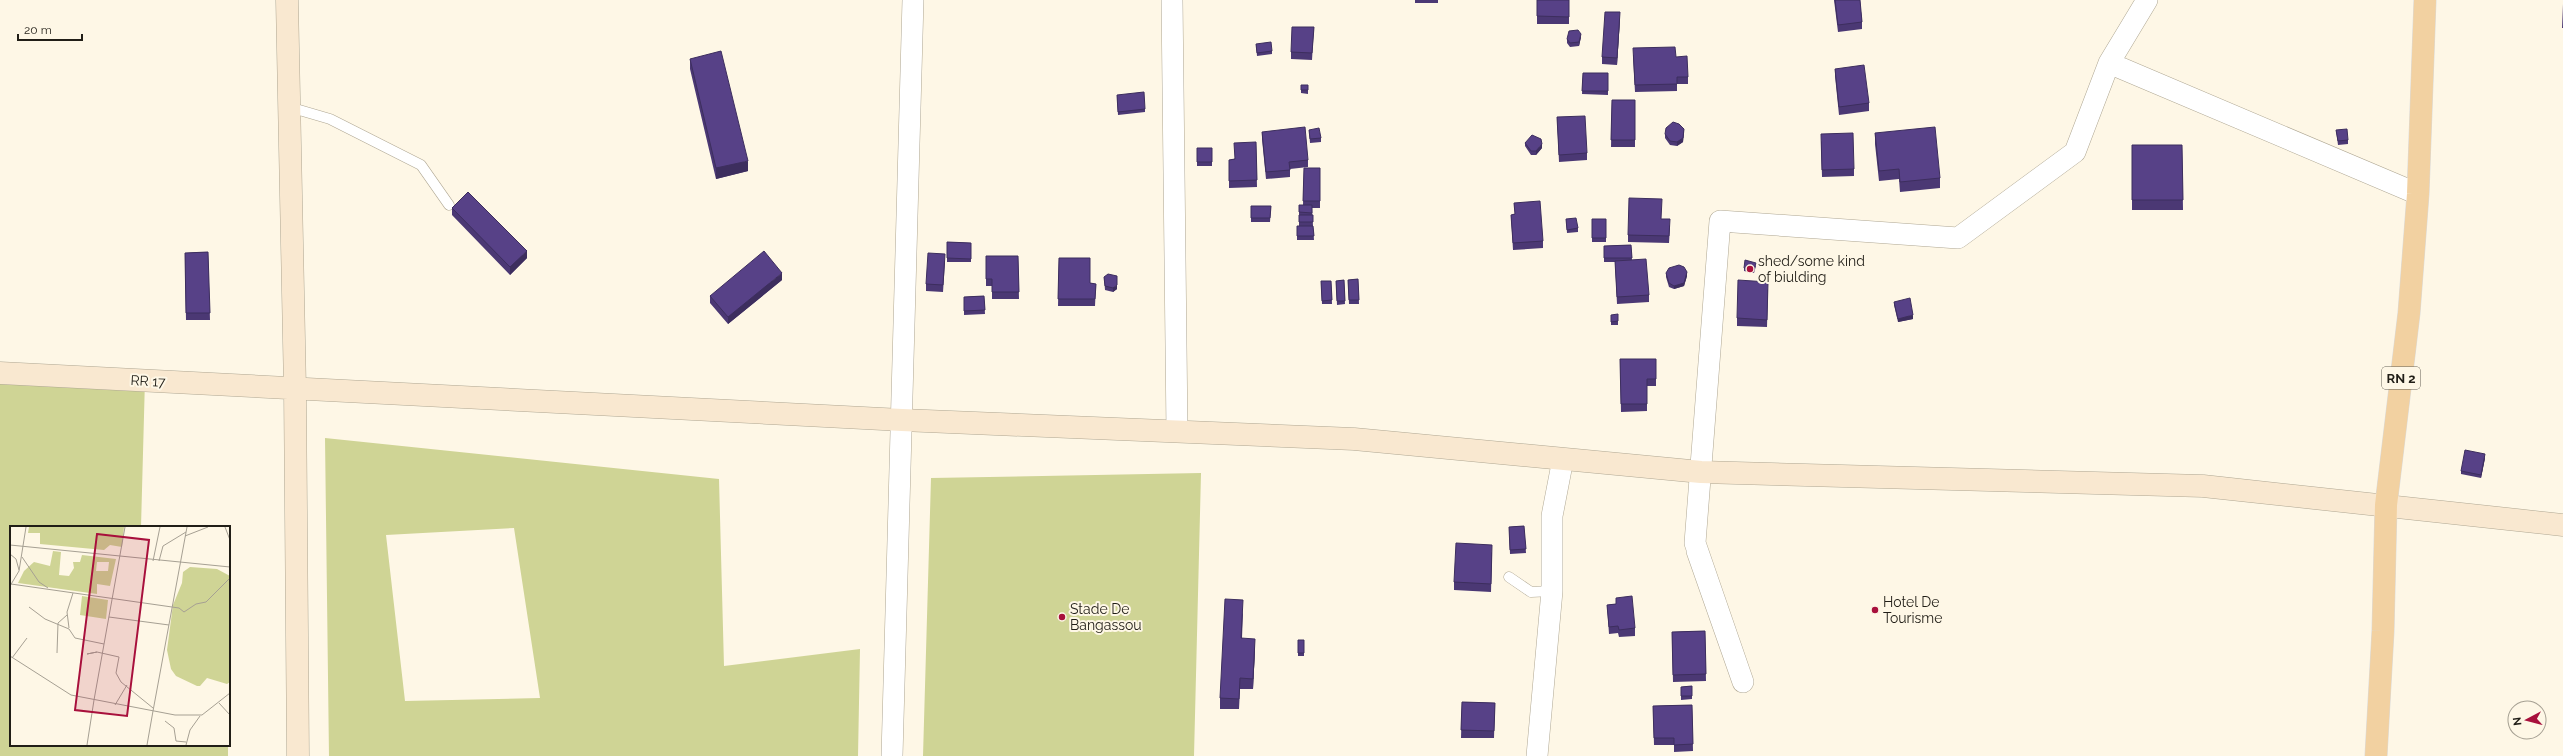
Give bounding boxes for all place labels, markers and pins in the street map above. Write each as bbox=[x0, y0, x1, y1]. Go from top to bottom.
place label: shed/some kind of biulding bbox=[1758, 253, 1865, 285]
marker: shed/some kind of biulding bbox=[1745, 264, 1755, 274]
place label: Hotel De Tourisme bbox=[1883, 594, 1942, 626]
place label: Stade De Bangassou bbox=[1070, 601, 1142, 633]
marker: Hotel De Tourisme bbox=[1870, 605, 1880, 615]
marker: Stade De Bangassou bbox=[1057, 612, 1067, 622]

